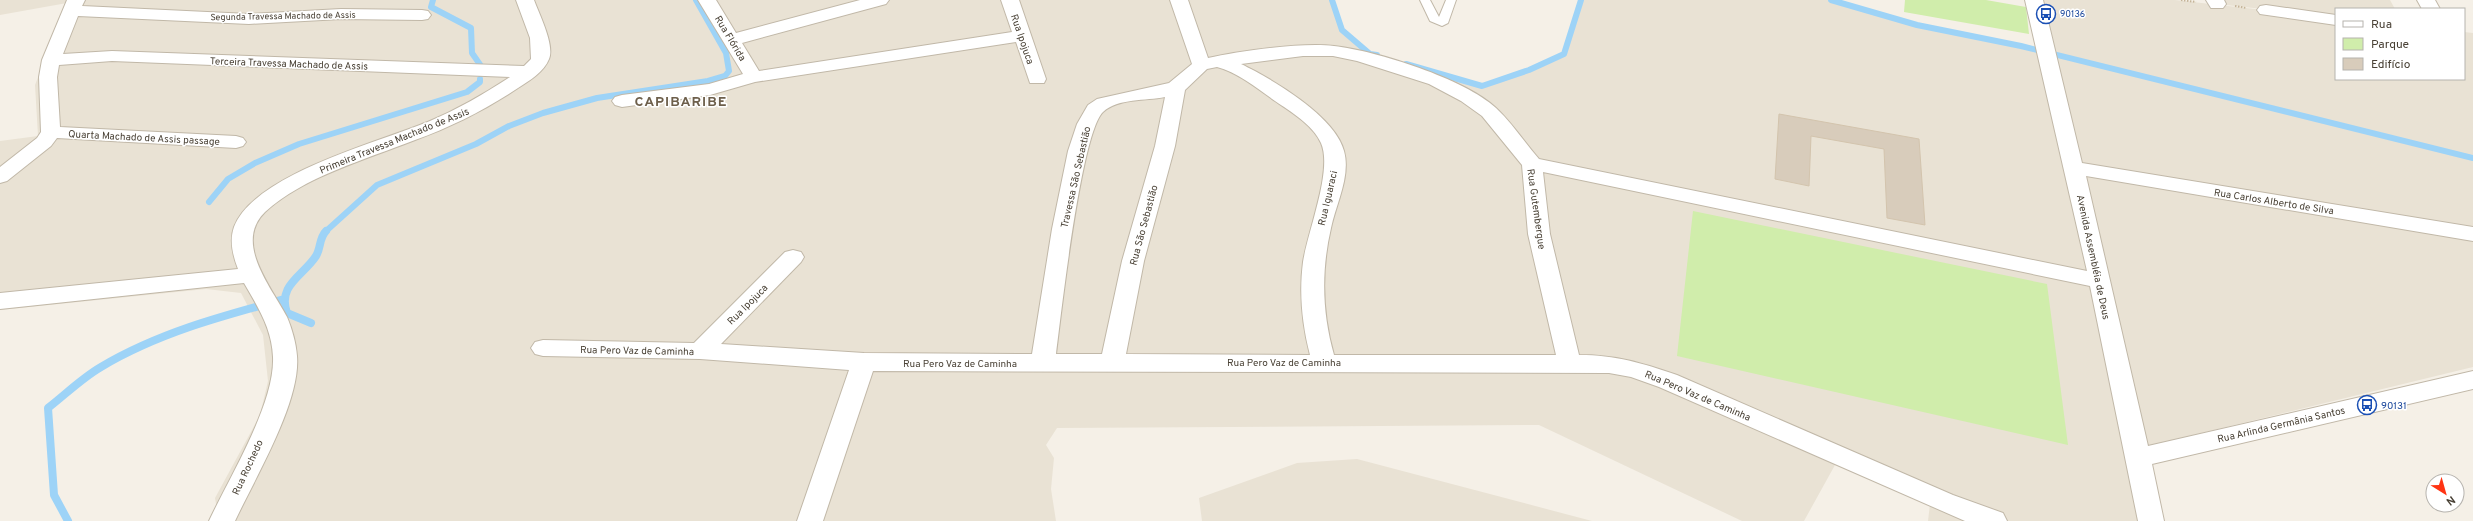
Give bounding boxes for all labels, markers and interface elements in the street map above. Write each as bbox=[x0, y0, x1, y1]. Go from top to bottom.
bus stop icon: 90136 bbox=[2035, 3, 2057, 25]
legend bbox=[2335, 8, 2465, 80]
place label: 90136 bbox=[2060, 9, 2085, 20]
street label: Segunda Travessa Machado de Assis bbox=[210, 10, 356, 23]
street label: Rua Ipojuca bbox=[1007, 13, 1036, 66]
street label: Rua Flórida bbox=[711, 14, 748, 64]
text: Rua bbox=[2371, 17, 2392, 33]
text: Parque bbox=[2371, 37, 2409, 53]
street label: Terceira Travessa Machado de Assis bbox=[210, 55, 369, 74]
text: Edifício bbox=[2371, 57, 2411, 73]
district label: CAPIBARIBE bbox=[634, 94, 728, 111]
street label: Primeira Travessa Machado de Assis bbox=[318, 105, 472, 177]
street label: Travessa São Sebastião bbox=[1058, 125, 1095, 230]
street label: Quarta Machado de Assis passage bbox=[68, 128, 220, 149]
street label: Rua Gutembergue bbox=[1523, 168, 1548, 250]
street label: Rua Iguaraci bbox=[1316, 170, 1341, 227]
street label: Rua São Sebastião bbox=[1127, 183, 1162, 267]
street label: Rua Carlos Alberto de Silva bbox=[2213, 187, 2335, 218]
street label: Avenida Assembléia de Deus bbox=[2073, 194, 2112, 321]
street label: Rua Ipojuca bbox=[725, 282, 771, 328]
street label: Rua Pero Vaz de Caminha bbox=[580, 344, 694, 359]
street label: Rua Pero Vaz de Caminha bbox=[1227, 357, 1341, 370]
street label: Rua Pero Vaz de Caminha bbox=[903, 358, 1017, 371]
street label: Rua Pero Vaz de Caminha bbox=[1642, 368, 1752, 425]
bus stop icon: 90131 bbox=[2356, 394, 2378, 416]
place label: 90131 bbox=[2381, 400, 2407, 413]
street label: Rua Arlinda Germânia Santos bbox=[2216, 404, 2347, 446]
street label: Rua Rochedo bbox=[230, 438, 267, 497]
north arrow bbox=[2425, 473, 2465, 513]
text: N bbox=[2443, 492, 2458, 508]

